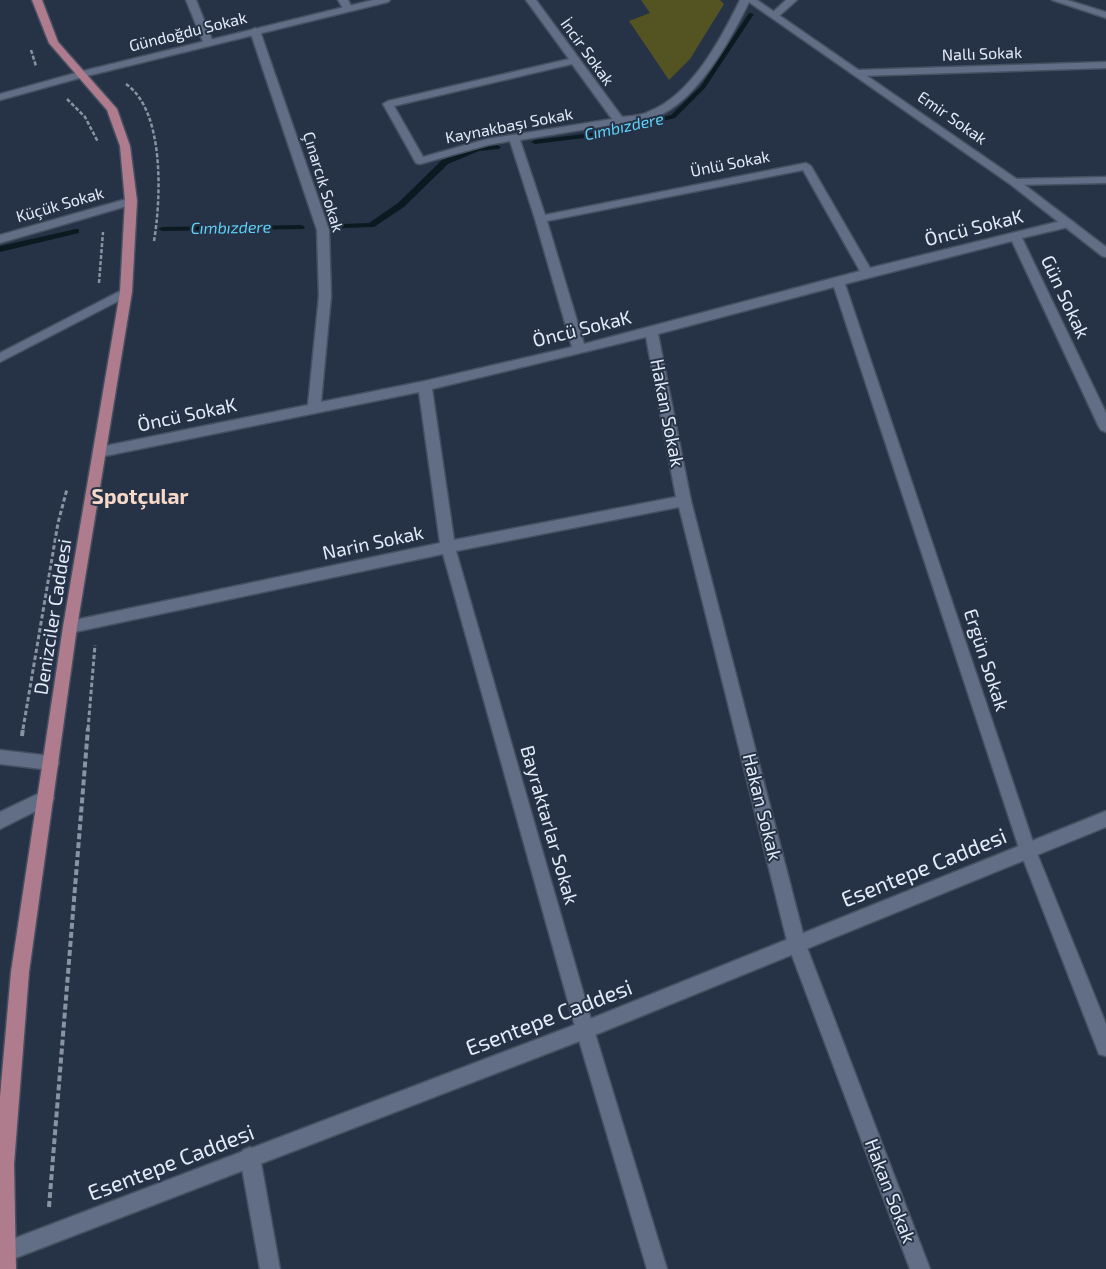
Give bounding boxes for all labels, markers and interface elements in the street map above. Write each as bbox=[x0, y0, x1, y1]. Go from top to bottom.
street label: Gündoğdu Sokak bbox=[127, 8, 249, 56]
street label: İncir Sokak bbox=[556, 15, 618, 89]
street label: Nallı Sokak bbox=[942, 43, 1022, 65]
street label: Emir Sokak bbox=[914, 87, 990, 149]
street label: Kaynakbaşı Sokak bbox=[444, 104, 574, 148]
water label: Cımbızdere bbox=[583, 109, 665, 145]
street label: Çınarcık Sokak bbox=[299, 129, 347, 235]
street label: Ünlü Sokak bbox=[689, 147, 771, 181]
street label: Küçük Sokak bbox=[14, 183, 106, 227]
street label: Öncü SokaK bbox=[922, 205, 1026, 251]
water label: Cımbızdere bbox=[191, 218, 271, 238]
street label: Gün Sokak bbox=[1036, 252, 1094, 342]
street label: Öncü SokaK bbox=[530, 306, 634, 352]
street label: Hakan Sokak bbox=[645, 357, 689, 469]
street label: Öncü SokaK bbox=[135, 393, 239, 437]
district label: Spotçular bbox=[92, 484, 188, 510]
street label: Narin Sokak bbox=[320, 521, 426, 565]
street label: Denizciler Caddesi bbox=[29, 537, 77, 697]
street label: Ergün Sokak bbox=[959, 606, 1013, 714]
street label: Bayraktarlar Sokak bbox=[515, 743, 583, 907]
street label: Hakan Sokak bbox=[738, 751, 786, 863]
street label: Esentepe Caddesi bbox=[837, 823, 1011, 913]
street label: Esentepe Caddesi bbox=[462, 974, 636, 1062]
street label: Esentepe Caddesi bbox=[84, 1119, 258, 1207]
street label: Hakan Sokak bbox=[860, 1136, 920, 1246]

